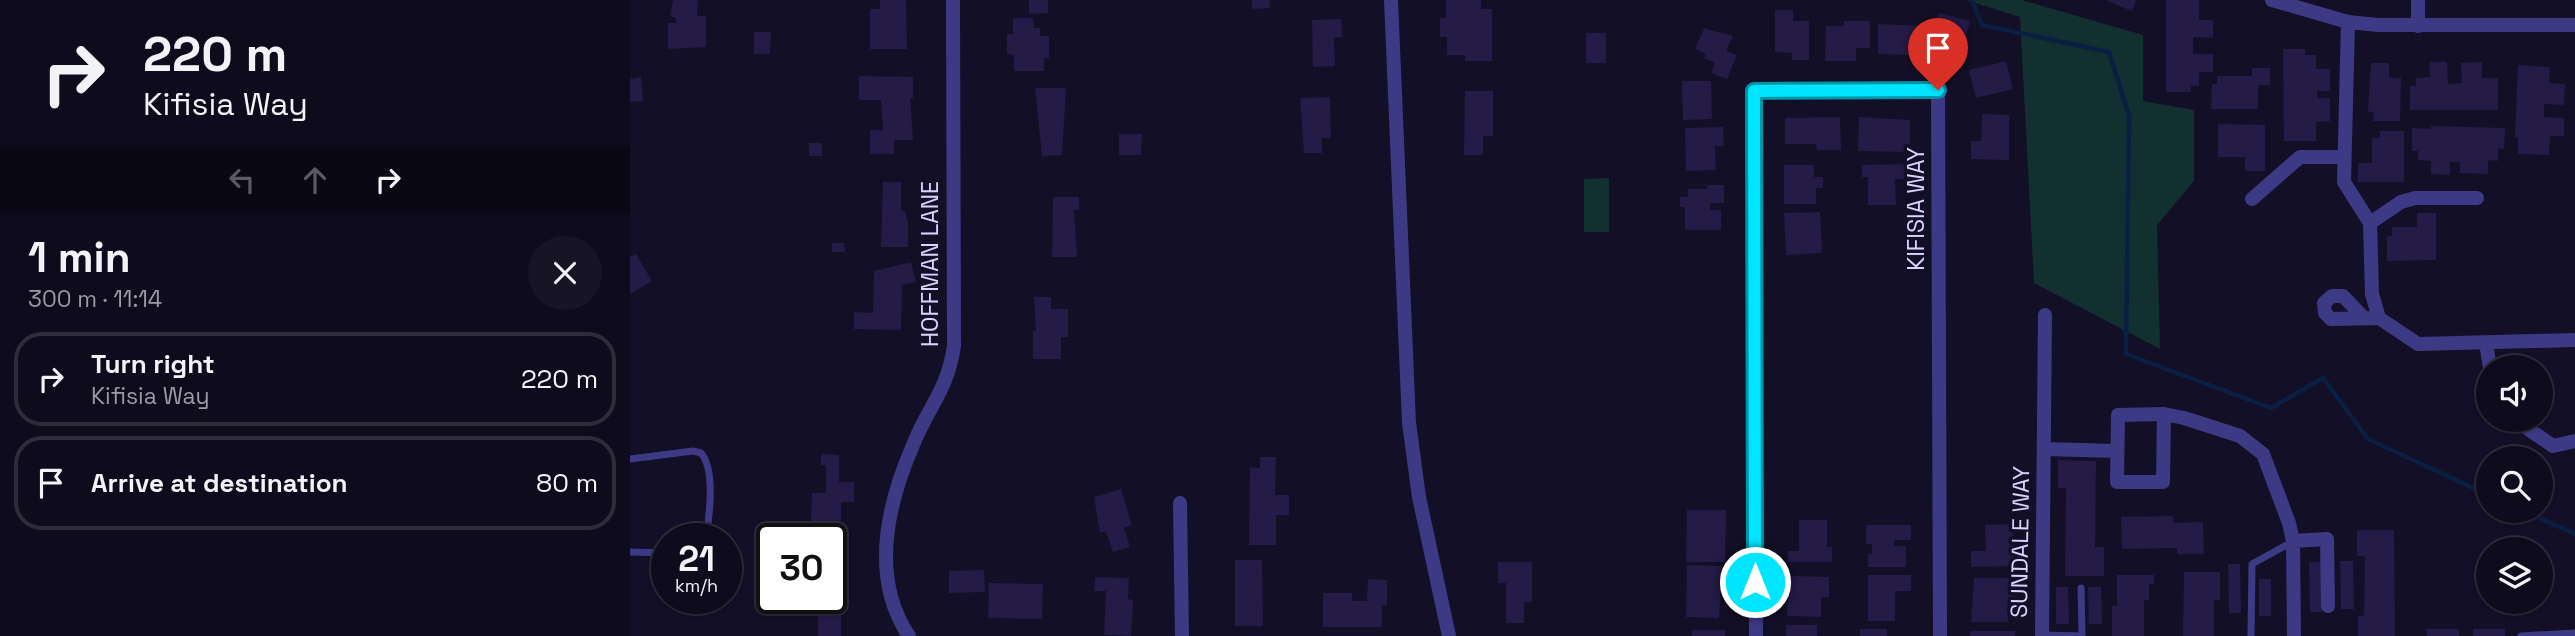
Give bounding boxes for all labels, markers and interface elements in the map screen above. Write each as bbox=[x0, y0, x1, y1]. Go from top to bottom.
pin bbox=[1908, 18, 1968, 90]
text: 220 m bbox=[143, 23, 287, 85]
icon: right bbox=[28, 28, 119, 119]
icon: arrive bbox=[1919, 29, 1957, 67]
text: Kifisia Way bbox=[143, 84, 308, 124]
street label: KIFISIA WAY bbox=[1901, 147, 1931, 271]
icon: left bbox=[223, 161, 261, 199]
icon: ahead bbox=[296, 161, 334, 199]
icon: right bbox=[369, 161, 407, 199]
street label: HOFFMAN LANE bbox=[915, 181, 945, 347]
text: 1 min bbox=[28, 231, 131, 284]
button: close bbox=[528, 236, 602, 310]
text: 300 m · 11:14 bbox=[28, 284, 162, 314]
text: Turn right bbox=[91, 347, 215, 381]
map controls bbox=[2476, 355, 2553, 614]
button: sound bbox=[2476, 355, 2553, 432]
icon: right bbox=[32, 360, 70, 398]
text: 220 m bbox=[521, 362, 598, 396]
text: Kifisia Way bbox=[91, 381, 210, 411]
button: search bbox=[2476, 446, 2553, 523]
icon: arrive bbox=[32, 464, 70, 502]
text: Arrive at destination bbox=[91, 466, 348, 500]
text: 80 m bbox=[536, 466, 598, 500]
street label: SUNDALE WAY bbox=[2004, 466, 2036, 618]
speed limit sign: 30 bbox=[756, 523, 847, 614]
text: 21 bbox=[678, 537, 715, 581]
button: layers bbox=[2476, 537, 2553, 614]
position arrow bbox=[1718, 545, 1792, 619]
text: km/h bbox=[675, 574, 718, 597]

